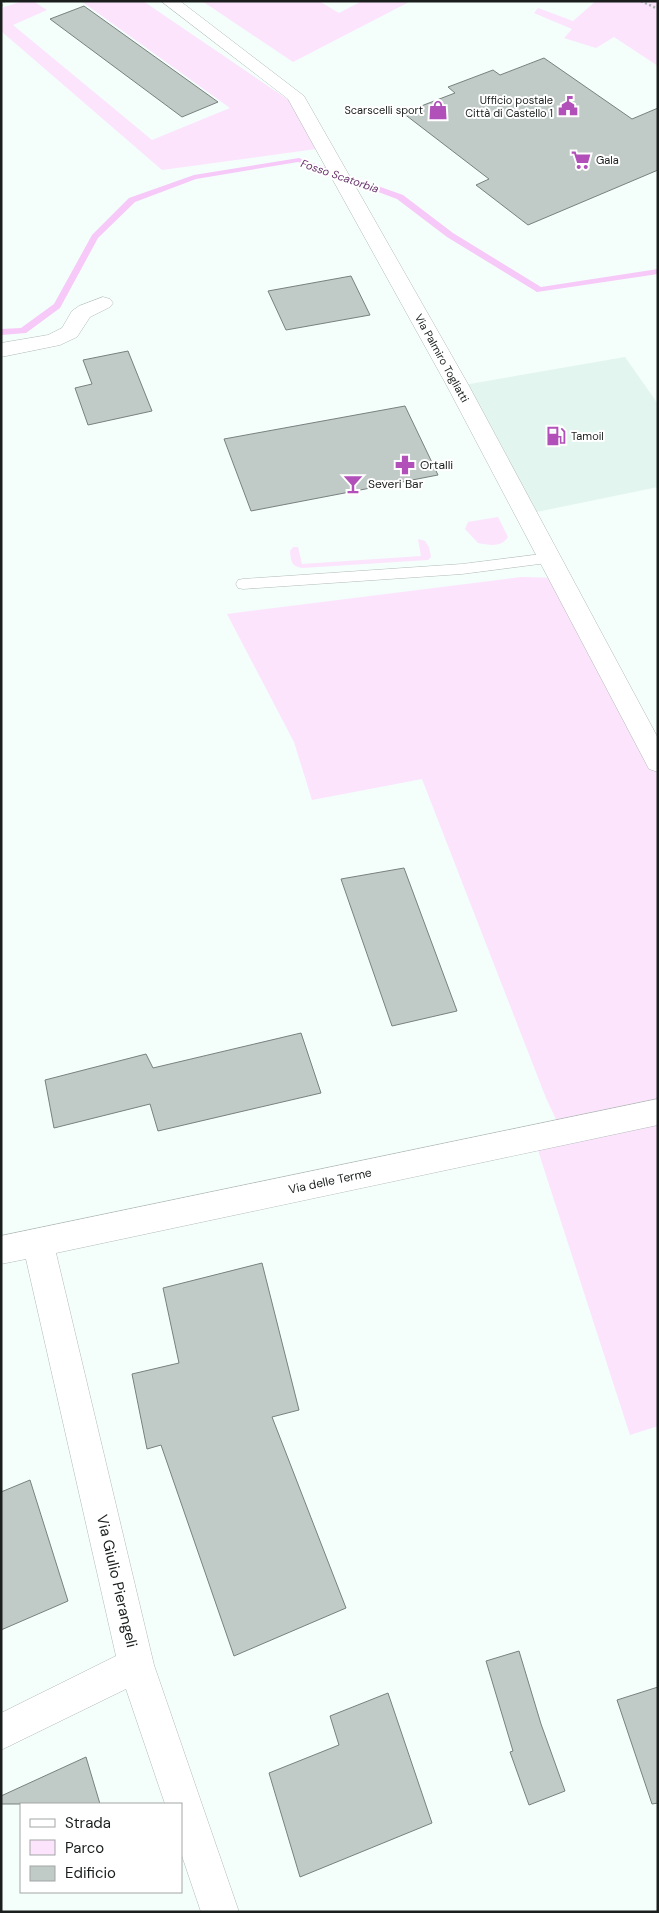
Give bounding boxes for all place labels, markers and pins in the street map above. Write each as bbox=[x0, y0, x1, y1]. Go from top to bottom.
place label: Ufficio postale Città di Castello 1 bbox=[465, 93, 553, 120]
public building icon: Ufficio postale Città di Castello 1 bbox=[557, 95, 579, 117]
shop icon: Scarscelli sport bbox=[427, 99, 449, 121]
place label: Scarscelli sport bbox=[344, 103, 423, 117]
supermarket icon: Gala bbox=[570, 149, 592, 171]
place label: Gala bbox=[596, 153, 619, 167]
fuel station icon: Tamoil bbox=[545, 425, 567, 447]
place label: Tamoil bbox=[571, 429, 604, 443]
pharmacy icon: Ortalli bbox=[394, 454, 416, 476]
place label: Ortalli bbox=[420, 457, 453, 473]
bar icon: Severi Bar bbox=[342, 473, 364, 495]
place label: Severi Bar bbox=[368, 476, 424, 492]

